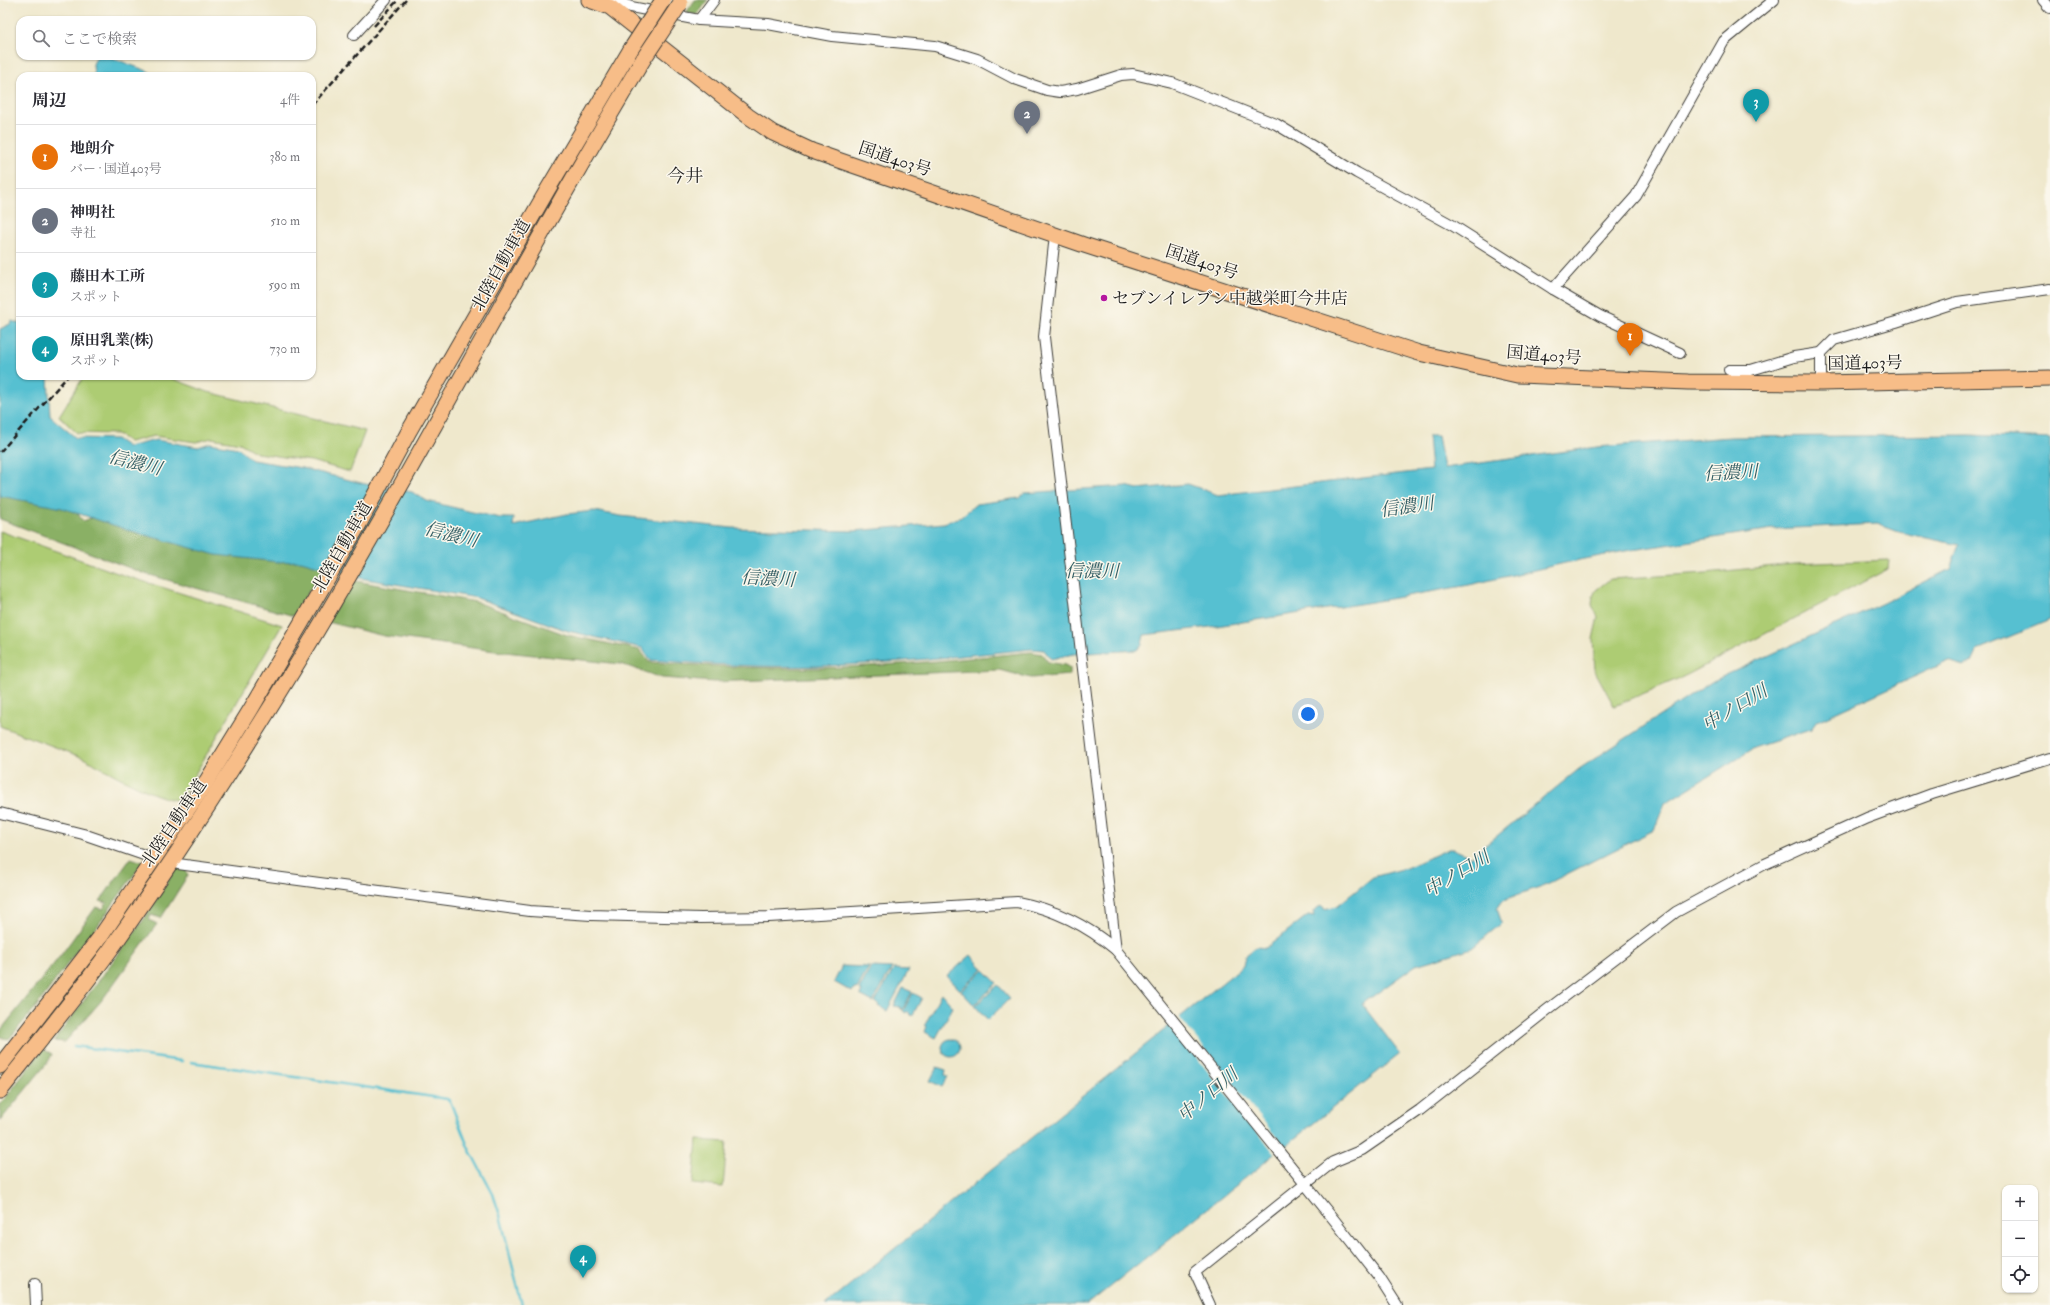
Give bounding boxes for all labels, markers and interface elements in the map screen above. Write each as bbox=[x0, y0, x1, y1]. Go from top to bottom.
search box bbox=[16, 16, 316, 60]
icon: search bbox=[30, 27, 52, 49]
text: ここで検索 bbox=[62, 30, 137, 49]
pin: 3 bbox=[1743, 89, 1769, 122]
text: 周辺 bbox=[32, 90, 66, 111]
text: 4件 bbox=[280, 92, 300, 108]
pin: 2 bbox=[1014, 101, 1040, 134]
street label: 国道403号 bbox=[856, 137, 934, 181]
text: 地朗介 bbox=[70, 139, 115, 158]
text: 1 bbox=[43, 149, 47, 165]
text: 380 m bbox=[269, 149, 300, 165]
text: バー · 国道403号 bbox=[70, 161, 162, 177]
district label: 今井 bbox=[667, 165, 703, 188]
text: 神明社 bbox=[70, 203, 115, 222]
text: 2 bbox=[42, 213, 48, 229]
text: 510 m bbox=[270, 213, 300, 229]
street label: 北陸自動車道 bbox=[467, 215, 535, 315]
text: 寺社 bbox=[70, 225, 96, 241]
street label: 国道403号 bbox=[1163, 240, 1241, 284]
text: 藤田木工所 bbox=[70, 267, 145, 286]
text: 3 bbox=[43, 277, 48, 293]
text: 590 m bbox=[268, 277, 300, 293]
place label: セブンイレブン中越栄町今井店 bbox=[1112, 288, 1348, 309]
text: スポット bbox=[70, 289, 122, 305]
marker: セブンイレブン中越栄町今井店 bbox=[1099, 293, 1109, 303]
pin: 1 bbox=[1617, 323, 1643, 356]
text: 原田乳業(株) bbox=[70, 331, 153, 350]
text: 4 bbox=[41, 341, 49, 357]
text: 730 m bbox=[270, 341, 300, 357]
street label: 国道403号 bbox=[1506, 341, 1582, 369]
street label: 国道403号 bbox=[1827, 352, 1903, 374]
text: スポット bbox=[70, 353, 122, 369]
water label: 信濃川 bbox=[106, 445, 166, 481]
water label: 信濃川 bbox=[1703, 460, 1761, 486]
water label: 信濃川 bbox=[1379, 492, 1437, 522]
street label: 北陸自動車道 bbox=[307, 498, 377, 596]
water label: 信濃川 bbox=[422, 517, 482, 553]
water label: 信濃川 bbox=[1065, 560, 1121, 583]
water label: 信濃川 bbox=[740, 566, 798, 592]
water label: 中ノ口川 bbox=[1698, 679, 1773, 736]
your location bbox=[1298, 704, 1318, 724]
street label: 北陸自動車道 bbox=[137, 775, 211, 871]
water label: 中ノ口川 bbox=[1420, 845, 1495, 902]
water label: 中ノ口川 bbox=[1173, 1062, 1245, 1127]
map controls bbox=[2002, 1185, 2038, 1293]
button: + bbox=[2002, 1185, 2038, 1221]
button: − bbox=[2002, 1221, 2038, 1257]
pin: 4 bbox=[570, 1245, 596, 1278]
button: locate bbox=[2002, 1257, 2038, 1293]

